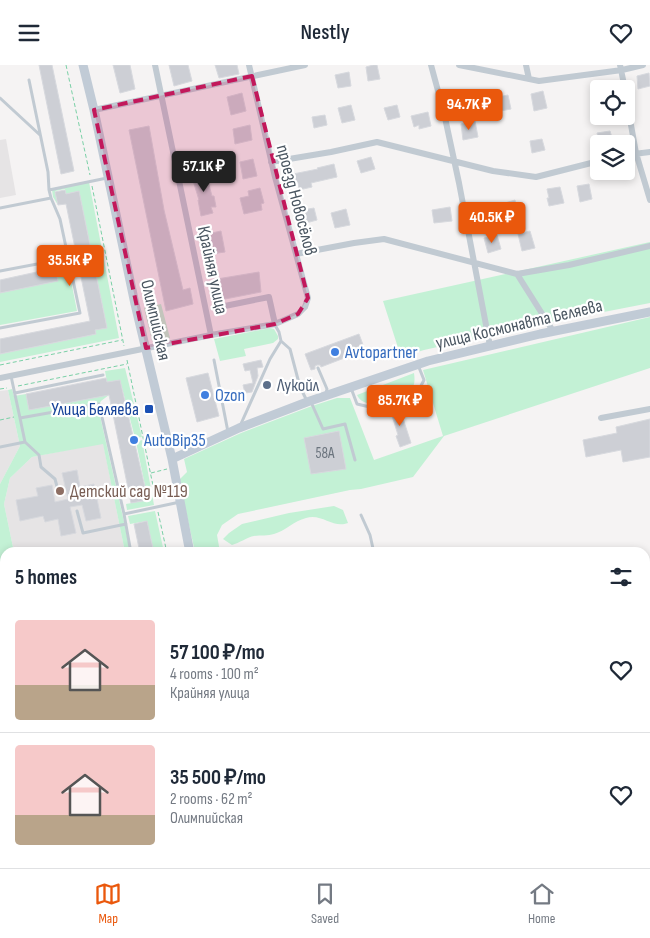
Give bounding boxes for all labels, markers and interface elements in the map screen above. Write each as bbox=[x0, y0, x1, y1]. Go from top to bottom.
icon: menu bbox=[15, 19, 43, 47]
text: Nestly bbox=[300, 19, 350, 46]
icon: heart bbox=[607, 19, 635, 47]
map controls bbox=[590, 80, 635, 180]
button: locate bbox=[590, 80, 635, 125]
pin: 94.7K ₽ bbox=[423, 88, 515, 131]
text: 94.7K ₽ bbox=[447, 95, 491, 114]
button: layers bbox=[590, 135, 635, 180]
street label: проезд Новосёлов bbox=[272, 142, 321, 258]
pin: 57.1K ₽ bbox=[158, 151, 250, 193]
text: 57.1K ₽ bbox=[183, 157, 225, 176]
pin: 40.5K ₽ bbox=[446, 201, 538, 244]
text: 40.5K ₽ bbox=[469, 208, 515, 227]
street label: Крайняя улица bbox=[193, 224, 232, 316]
pin: 35.5K ₽ bbox=[24, 245, 116, 287]
text: 35.5K ₽ bbox=[48, 251, 92, 270]
street label: Олимпийская bbox=[136, 278, 175, 362]
street label: улица Космонавта Беляева bbox=[434, 295, 605, 354]
place label: Avtopartner bbox=[344, 342, 418, 363]
marker: Avtopartner bbox=[329, 346, 341, 358]
place label: Лукойл bbox=[276, 375, 320, 396]
marker: Лукойл bbox=[261, 379, 273, 391]
place label: Ozon bbox=[215, 385, 245, 406]
pin: 85.7K ₽ bbox=[354, 385, 446, 427]
marker: Ozon bbox=[199, 389, 211, 401]
text: 85.7K ₽ bbox=[378, 391, 422, 410]
place label: Улица Беляева bbox=[51, 399, 139, 420]
marker: Улица Беляева bbox=[143, 403, 155, 415]
place label: AutoBip35 bbox=[143, 430, 206, 451]
marker: AutoBip35 bbox=[128, 434, 140, 446]
house number: 58А bbox=[315, 444, 335, 463]
place label: Детский сад №119 bbox=[70, 481, 188, 502]
marker: Детский сад №119 bbox=[54, 485, 66, 497]
icon: filters bbox=[607, 563, 635, 591]
text: 5 homes bbox=[15, 565, 77, 590]
icon: home bbox=[55, 640, 115, 700]
text: 57 100 ₽/mo bbox=[170, 640, 265, 665]
icon: heart bbox=[607, 656, 635, 684]
text: 4 rooms · 100 m² bbox=[170, 665, 259, 684]
text: Крайняя улица bbox=[170, 684, 250, 703]
icon: home bbox=[55, 765, 115, 825]
text: 35 500 ₽/mo bbox=[170, 765, 266, 790]
icon: heart bbox=[607, 781, 635, 809]
text: 2 rooms · 62 m² bbox=[170, 790, 253, 809]
text: Олимпийская bbox=[170, 809, 243, 828]
tab: Map bbox=[94, 880, 122, 927]
tab: Saved bbox=[311, 880, 339, 927]
tab: Home bbox=[528, 880, 556, 927]

